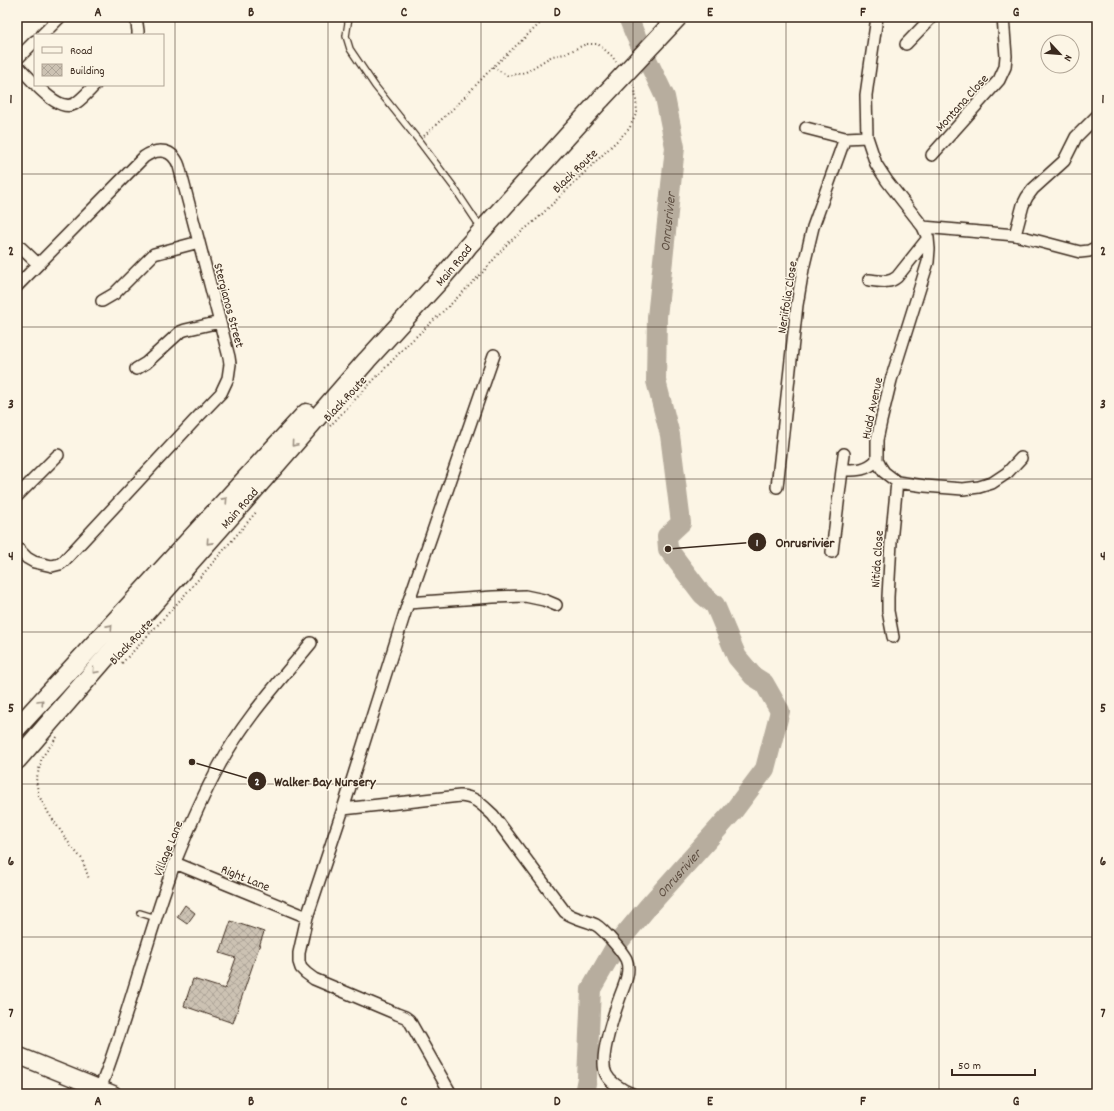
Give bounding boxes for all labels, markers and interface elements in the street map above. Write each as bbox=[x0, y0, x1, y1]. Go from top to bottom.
text: A bbox=[94, 4, 102, 23]
text: B bbox=[248, 4, 254, 23]
text: C bbox=[401, 4, 408, 23]
text: D bbox=[554, 4, 561, 23]
text: E bbox=[707, 4, 714, 23]
text: F bbox=[860, 4, 866, 23]
text: G bbox=[1013, 4, 1020, 23]
legend bbox=[34, 34, 164, 86]
north arrow bbox=[1040, 34, 1080, 74]
text: Road bbox=[70, 43, 92, 60]
text: N bbox=[1059, 52, 1076, 64]
text: Building bbox=[70, 63, 105, 80]
street label: Montana Close bbox=[932, 70, 994, 137]
text: 1 bbox=[10, 91, 13, 110]
text: 1 bbox=[1102, 91, 1105, 110]
street label: Black Route bbox=[549, 145, 603, 198]
water label: Onrusrivier bbox=[656, 190, 682, 252]
street label: Main Road bbox=[432, 241, 478, 292]
text: 2 bbox=[8, 243, 14, 262]
text: 2 bbox=[1100, 243, 1106, 262]
street label: Neriifolia Close bbox=[773, 260, 804, 335]
street label: Stergianos Street bbox=[207, 261, 248, 350]
street label: Black Route bbox=[319, 372, 372, 427]
street label: Hudd Avenue bbox=[858, 375, 889, 441]
text: 3 bbox=[8, 396, 14, 415]
text: 3 bbox=[1100, 396, 1106, 415]
one-way arrow bbox=[292, 439, 299, 447]
street label: Main Road bbox=[217, 484, 264, 534]
one-way arrow bbox=[221, 497, 228, 505]
callout: Onrusrivier bbox=[747, 529, 842, 555]
street label: Nitida Close bbox=[867, 529, 890, 589]
text: Onrusrivier bbox=[775, 534, 835, 554]
text: 1 bbox=[756, 535, 759, 552]
one-way arrow bbox=[206, 537, 213, 544]
text: 4 bbox=[8, 548, 14, 567]
text: 4 bbox=[1100, 548, 1106, 567]
street label: Black Route bbox=[105, 615, 158, 670]
one-way arrow bbox=[105, 624, 112, 632]
one-way arrow bbox=[92, 666, 99, 673]
one-way arrow bbox=[36, 699, 43, 707]
text: 5 bbox=[8, 700, 14, 719]
text: 5 bbox=[1100, 700, 1106, 719]
callout: Walker Bay Nursery bbox=[247, 768, 384, 794]
text: Walker Bay Nursery bbox=[274, 773, 377, 793]
text: 2 bbox=[254, 774, 260, 791]
street label: Village Lane bbox=[150, 818, 189, 880]
water label: Onrusrivier bbox=[652, 844, 708, 903]
text: 6 bbox=[8, 853, 15, 872]
text: 6 bbox=[1100, 853, 1107, 872]
street label: Right Lane bbox=[218, 861, 273, 898]
text: 7 bbox=[9, 1005, 14, 1024]
text: 7 bbox=[1101, 1005, 1106, 1024]
scale bar bbox=[952, 1051, 1035, 1077]
text: 50 m bbox=[958, 1058, 981, 1075]
text: A bbox=[94, 1093, 102, 1111]
text: B bbox=[248, 1093, 254, 1111]
text: C bbox=[401, 1093, 408, 1111]
text: D bbox=[554, 1093, 561, 1111]
text: E bbox=[707, 1093, 714, 1111]
text: F bbox=[860, 1093, 866, 1111]
text: G bbox=[1013, 1093, 1020, 1111]

